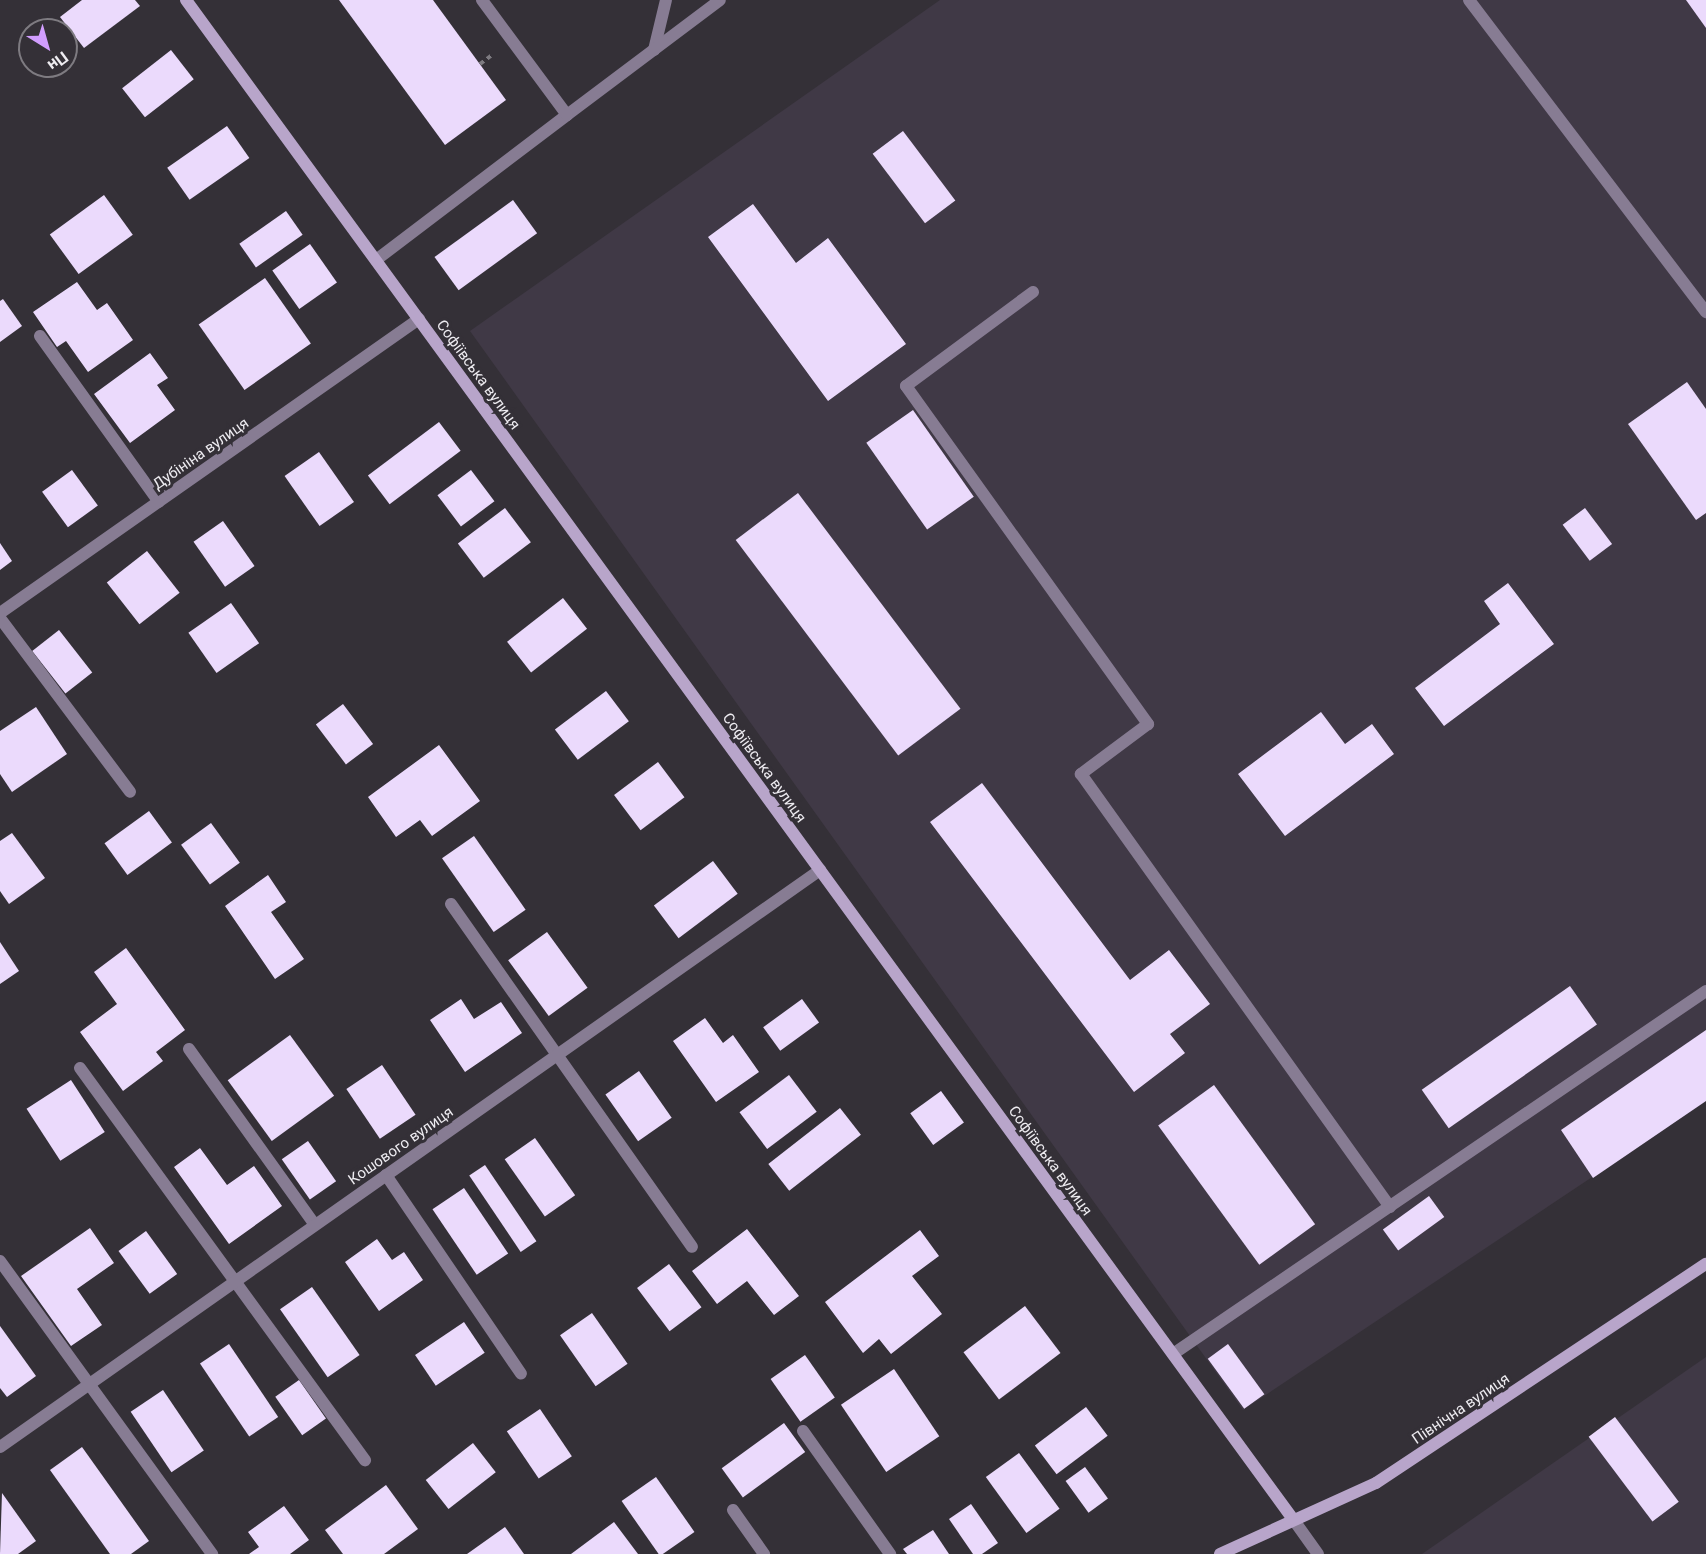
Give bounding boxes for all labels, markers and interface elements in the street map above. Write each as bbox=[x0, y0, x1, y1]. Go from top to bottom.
north arrow bbox=[18, 18, 78, 78]
text: Пн bbox=[44, 47, 72, 75]
street label: Софіївська вулиця bbox=[432, 317, 524, 433]
street label: Дубініна вулиця bbox=[150, 414, 252, 494]
street label: Софіївська вулиця bbox=[718, 710, 810, 826]
street label: Кошового вулиця bbox=[345, 1103, 457, 1189]
street label: Софіївська вулиця bbox=[1004, 1103, 1096, 1219]
street label: Північна вулиця bbox=[1409, 1370, 1513, 1448]

